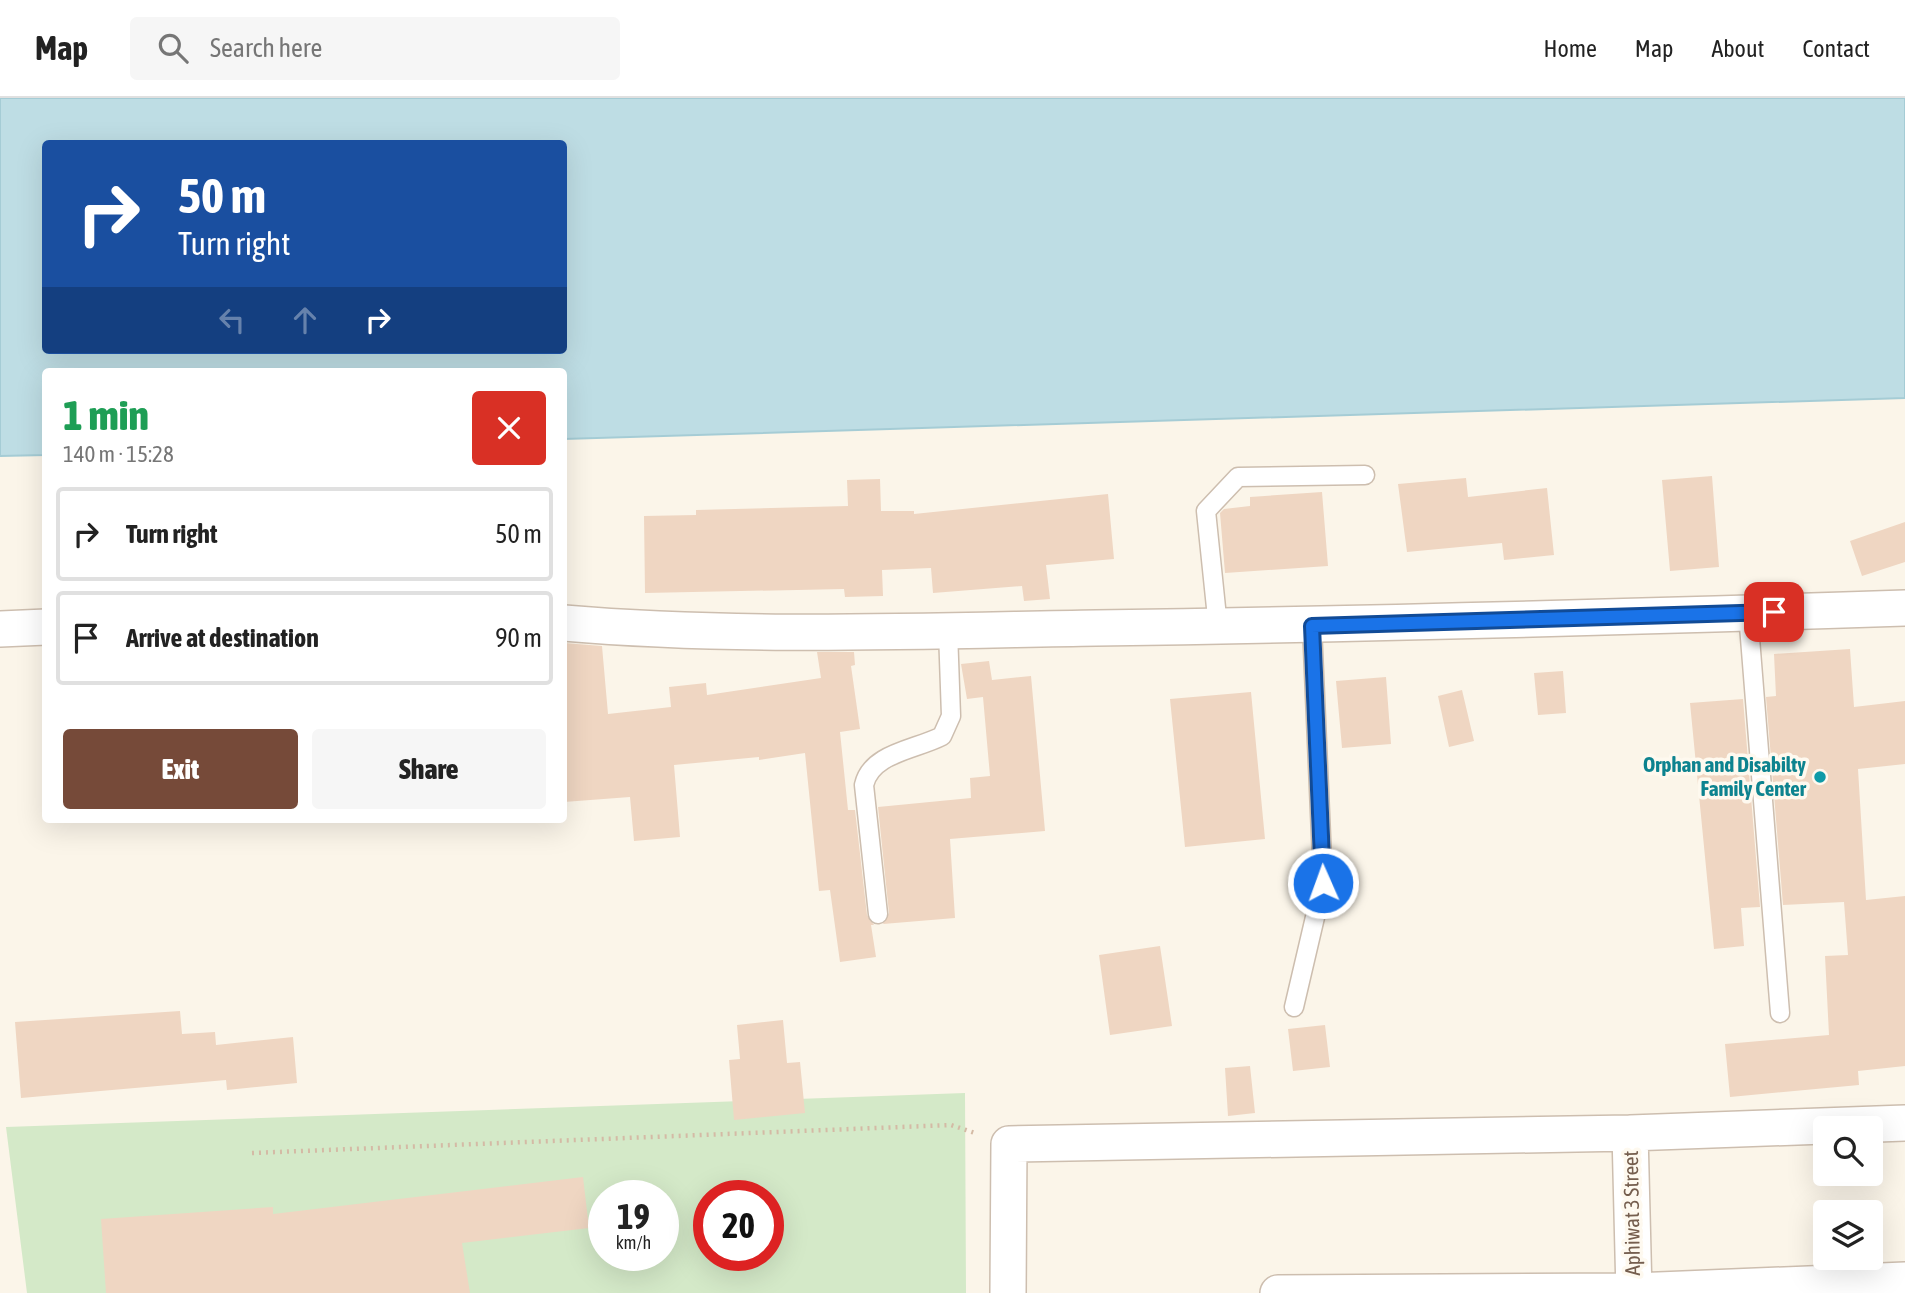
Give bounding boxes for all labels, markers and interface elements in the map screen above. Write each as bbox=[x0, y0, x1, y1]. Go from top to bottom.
search box bbox=[130, 17, 620, 80]
text: Map bbox=[35, 29, 88, 67]
icon: search bbox=[154, 29, 192, 67]
text: Search here bbox=[210, 33, 322, 63]
text: Home bbox=[1543, 35, 1597, 62]
text: Map bbox=[1635, 35, 1673, 62]
text: About bbox=[1711, 35, 1764, 62]
text: Contact bbox=[1802, 35, 1870, 62]
text: 50 m bbox=[178, 167, 266, 223]
icon: right bbox=[63, 168, 154, 259]
text: Turn right bbox=[178, 225, 291, 262]
icon: left bbox=[213, 301, 251, 339]
icon: ahead bbox=[286, 301, 324, 339]
icon: right bbox=[359, 301, 397, 339]
text: 1 min bbox=[63, 391, 149, 439]
button: close bbox=[472, 391, 546, 465]
text: 140 m · 15:28 bbox=[63, 441, 174, 467]
icon: right bbox=[67, 515, 105, 553]
text: Turn right bbox=[126, 519, 217, 549]
text: 50 m bbox=[495, 519, 542, 549]
pin bbox=[1744, 582, 1804, 642]
icon: arrive bbox=[1755, 593, 1793, 631]
icon: arrive bbox=[67, 619, 105, 657]
text: Arrive at destination bbox=[126, 623, 319, 653]
text: 90 m bbox=[495, 623, 542, 653]
button: Exit bbox=[63, 729, 298, 809]
button: Share bbox=[312, 729, 546, 809]
place label: Orphan and Disabilty Family Center bbox=[1643, 752, 1807, 800]
marker: Orphan and Disabilty Family Center bbox=[1812, 769, 1828, 785]
position arrow bbox=[1286, 846, 1360, 920]
map controls bbox=[1813, 1116, 1883, 1270]
button: search bbox=[1813, 1116, 1883, 1186]
street label: Aphiwat 3 Street bbox=[1618, 1150, 1644, 1276]
speed limit sign: 20 bbox=[693, 1180, 784, 1271]
text: 19 bbox=[617, 1196, 650, 1236]
button: layers bbox=[1813, 1200, 1883, 1270]
text: km/h bbox=[616, 1232, 651, 1253]

